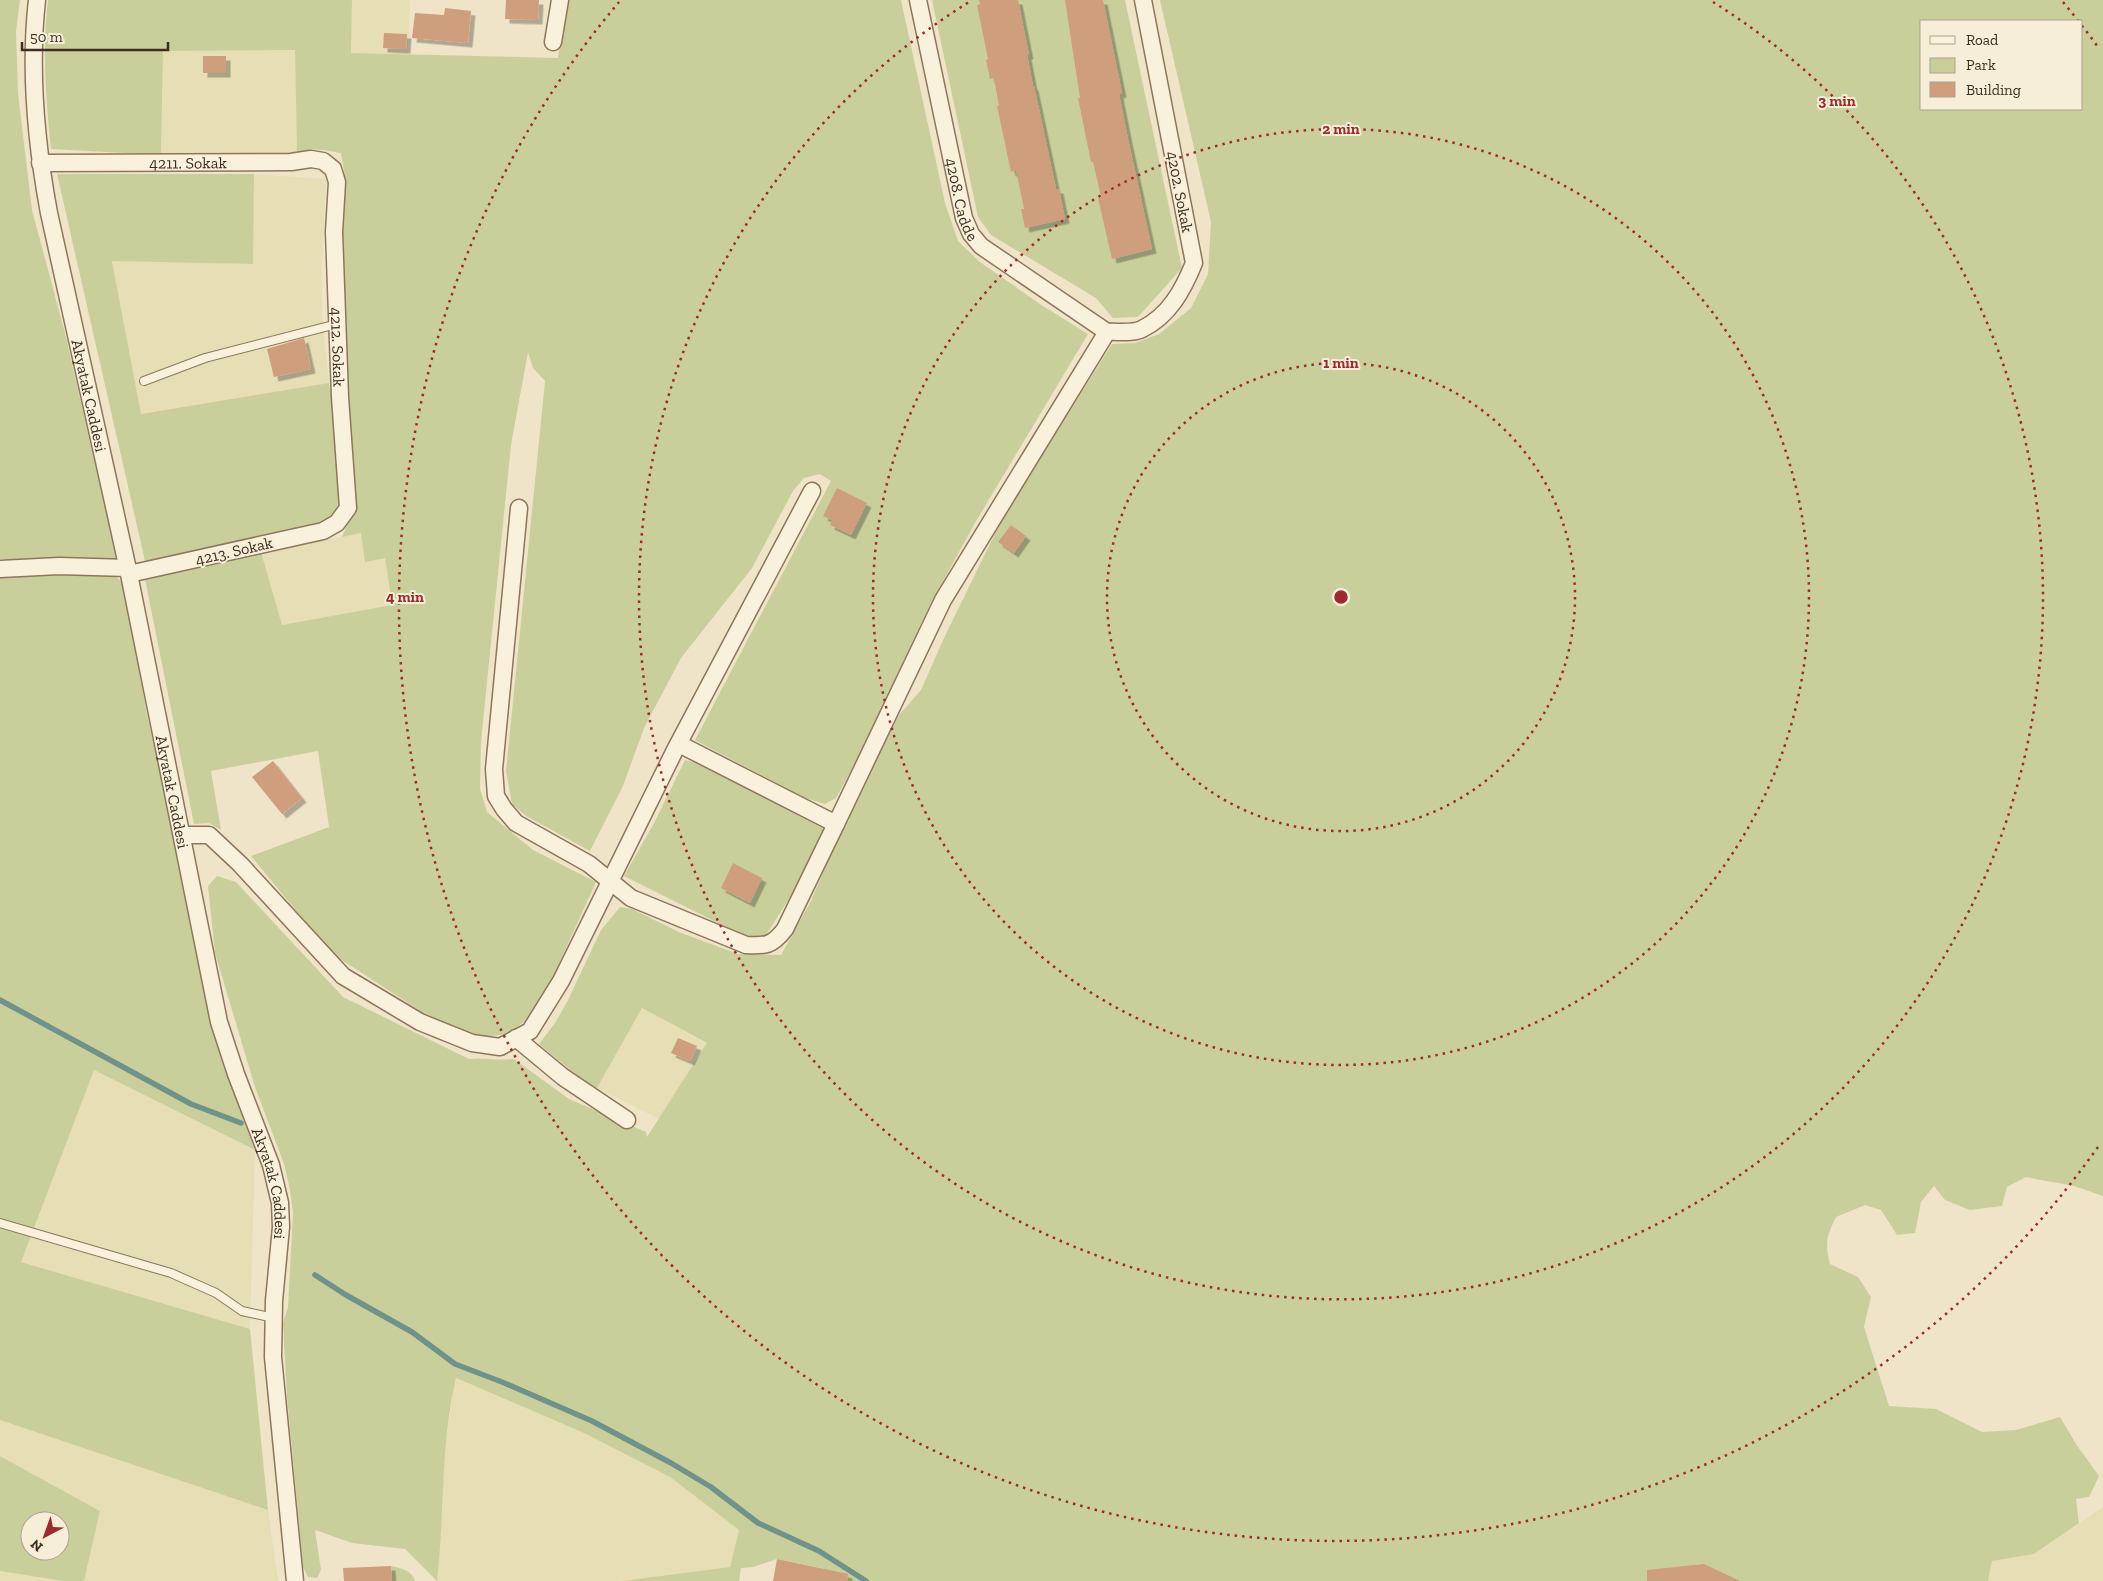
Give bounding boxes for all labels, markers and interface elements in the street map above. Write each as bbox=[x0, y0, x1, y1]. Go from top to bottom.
scale bar bbox=[22, 20, 169, 52]
legend bbox=[1920, 20, 2083, 110]
text: 50 m bbox=[30, 28, 63, 46]
text: Road bbox=[1966, 31, 1999, 49]
text: Park bbox=[1966, 56, 1996, 74]
text: Building bbox=[1966, 81, 2021, 99]
text: 3 min bbox=[1818, 92, 1856, 110]
text: 2 min bbox=[1322, 120, 1360, 138]
street label: 4202. Sokak bbox=[1163, 150, 1197, 235]
street label: 4211. Sokak bbox=[149, 153, 227, 172]
street label: 4208. Cadde bbox=[942, 156, 982, 245]
street label: 4212. Sokak bbox=[327, 307, 349, 388]
street label: Akyatak Caddesi bbox=[68, 337, 111, 454]
text: 1 min bbox=[1323, 354, 1359, 372]
street label: 4213. Sokak bbox=[193, 533, 275, 569]
text: 4 min bbox=[386, 588, 424, 606]
centre of rings bbox=[1332, 588, 1350, 606]
street label: Akyatak Caddesi bbox=[152, 734, 193, 851]
street label: Akyatak Caddesi bbox=[248, 1125, 291, 1241]
north arrow bbox=[20, 1511, 70, 1561]
text: N bbox=[27, 1535, 46, 1555]

